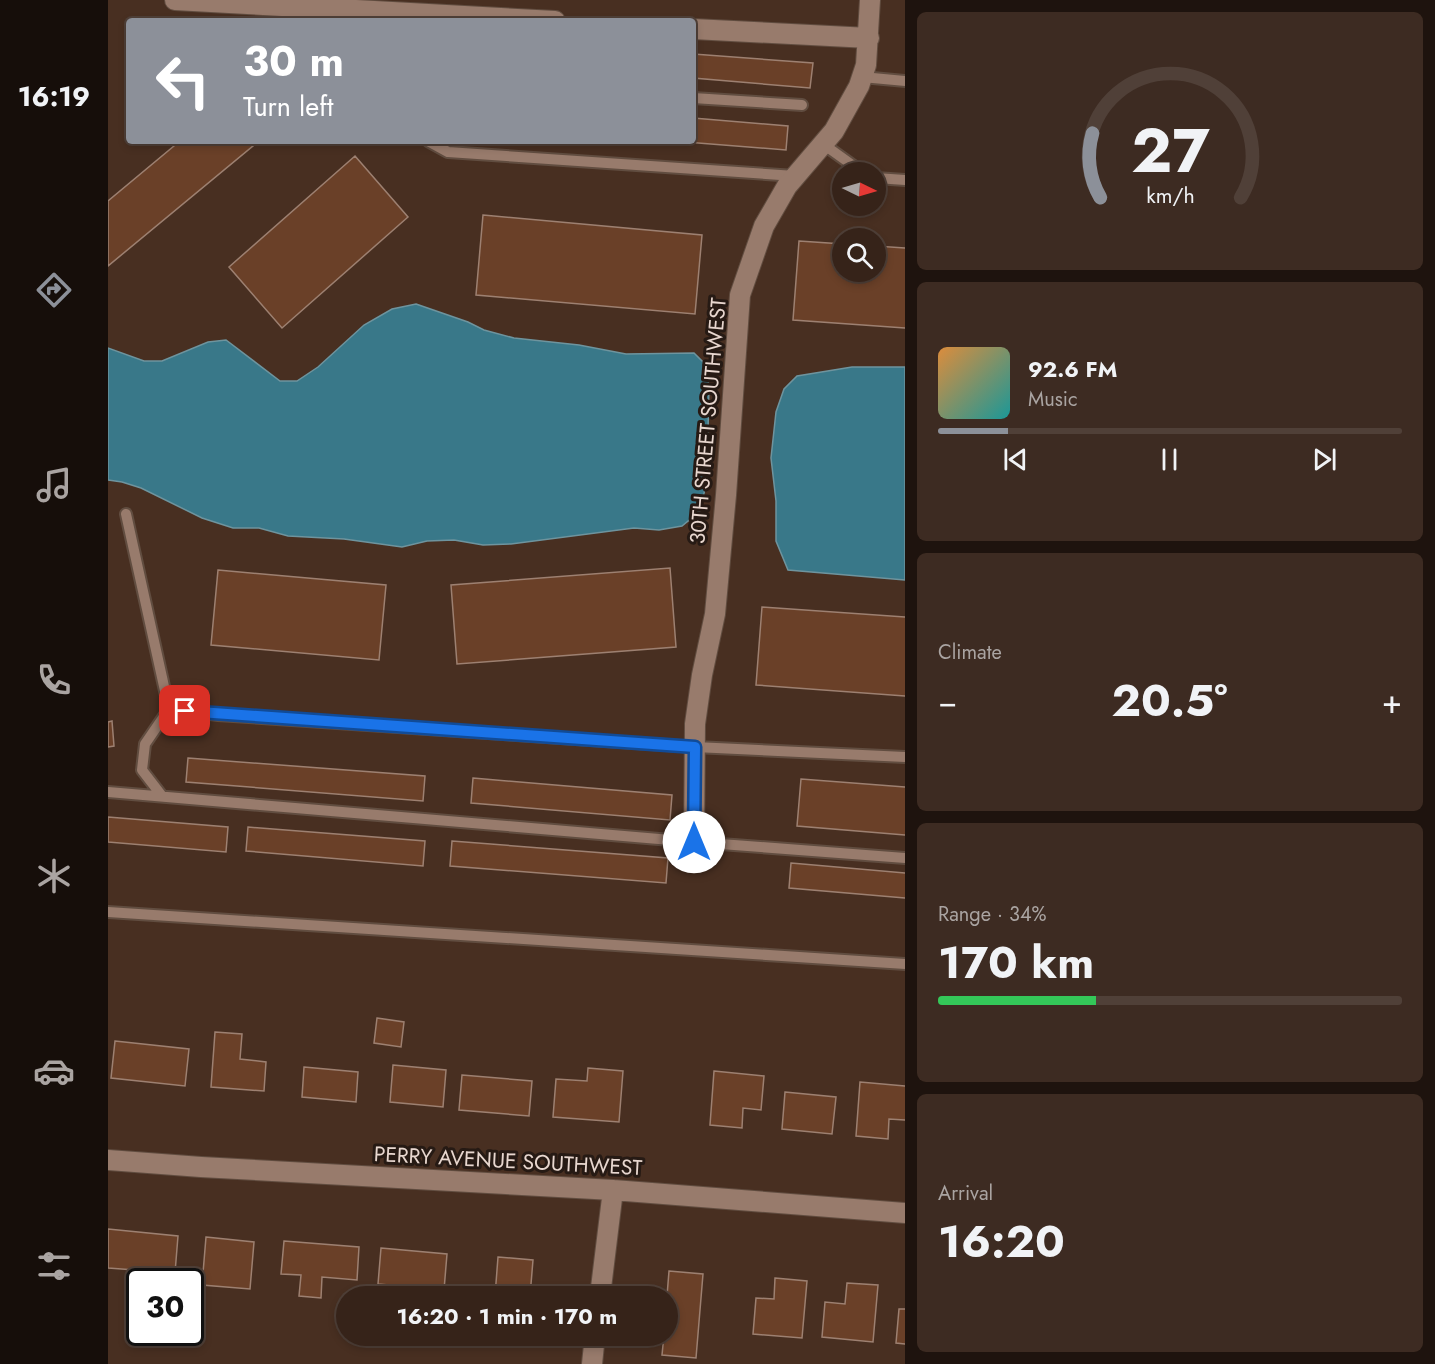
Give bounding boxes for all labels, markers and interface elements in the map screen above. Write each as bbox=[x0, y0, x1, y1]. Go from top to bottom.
text: 30 m bbox=[243, 31, 344, 92]
icon: left bbox=[144, 42, 222, 120]
text: 16:19 bbox=[18, 77, 90, 116]
text: Turn left bbox=[243, 87, 333, 126]
text: 27 bbox=[1131, 105, 1210, 195]
north arrow bbox=[832, 162, 886, 216]
map controls bbox=[832, 162, 886, 282]
text: km/h bbox=[1146, 181, 1194, 212]
button: search bbox=[832, 228, 886, 282]
icon: directions bbox=[33, 269, 75, 311]
street label: 30TH STREET SOUTHWEST bbox=[682, 296, 734, 545]
text: 92.6 FM bbox=[1028, 353, 1117, 385]
text: Music bbox=[1028, 385, 1078, 414]
icon: previous bbox=[999, 443, 1032, 476]
icon: pause bbox=[1153, 443, 1186, 476]
icon: next bbox=[1308, 443, 1341, 476]
icon: music bbox=[33, 464, 75, 506]
text: Climate bbox=[938, 638, 1002, 667]
icon: phone bbox=[33, 659, 75, 701]
text: 20.5° bbox=[1111, 668, 1228, 733]
text: − bbox=[938, 678, 957, 725]
text: + bbox=[1382, 678, 1402, 725]
pin bbox=[159, 685, 210, 736]
icon: arrive bbox=[168, 694, 201, 727]
position arrow bbox=[662, 810, 726, 874]
icon: climate bbox=[33, 855, 75, 897]
text: Range · 34% bbox=[938, 900, 1047, 929]
text: 170 km bbox=[938, 930, 1094, 995]
icon: car bbox=[33, 1050, 75, 1092]
street label: PERRY AVENUE SOUTHWEST bbox=[373, 1139, 643, 1183]
text: Arrival bbox=[938, 1179, 993, 1208]
text: 16:20 bbox=[938, 1209, 1065, 1274]
icon: filters bbox=[33, 1245, 75, 1287]
speed limit sign: 30 bbox=[126, 1268, 204, 1346]
text: 16:20 · 1 min · 170 m bbox=[397, 1300, 617, 1332]

